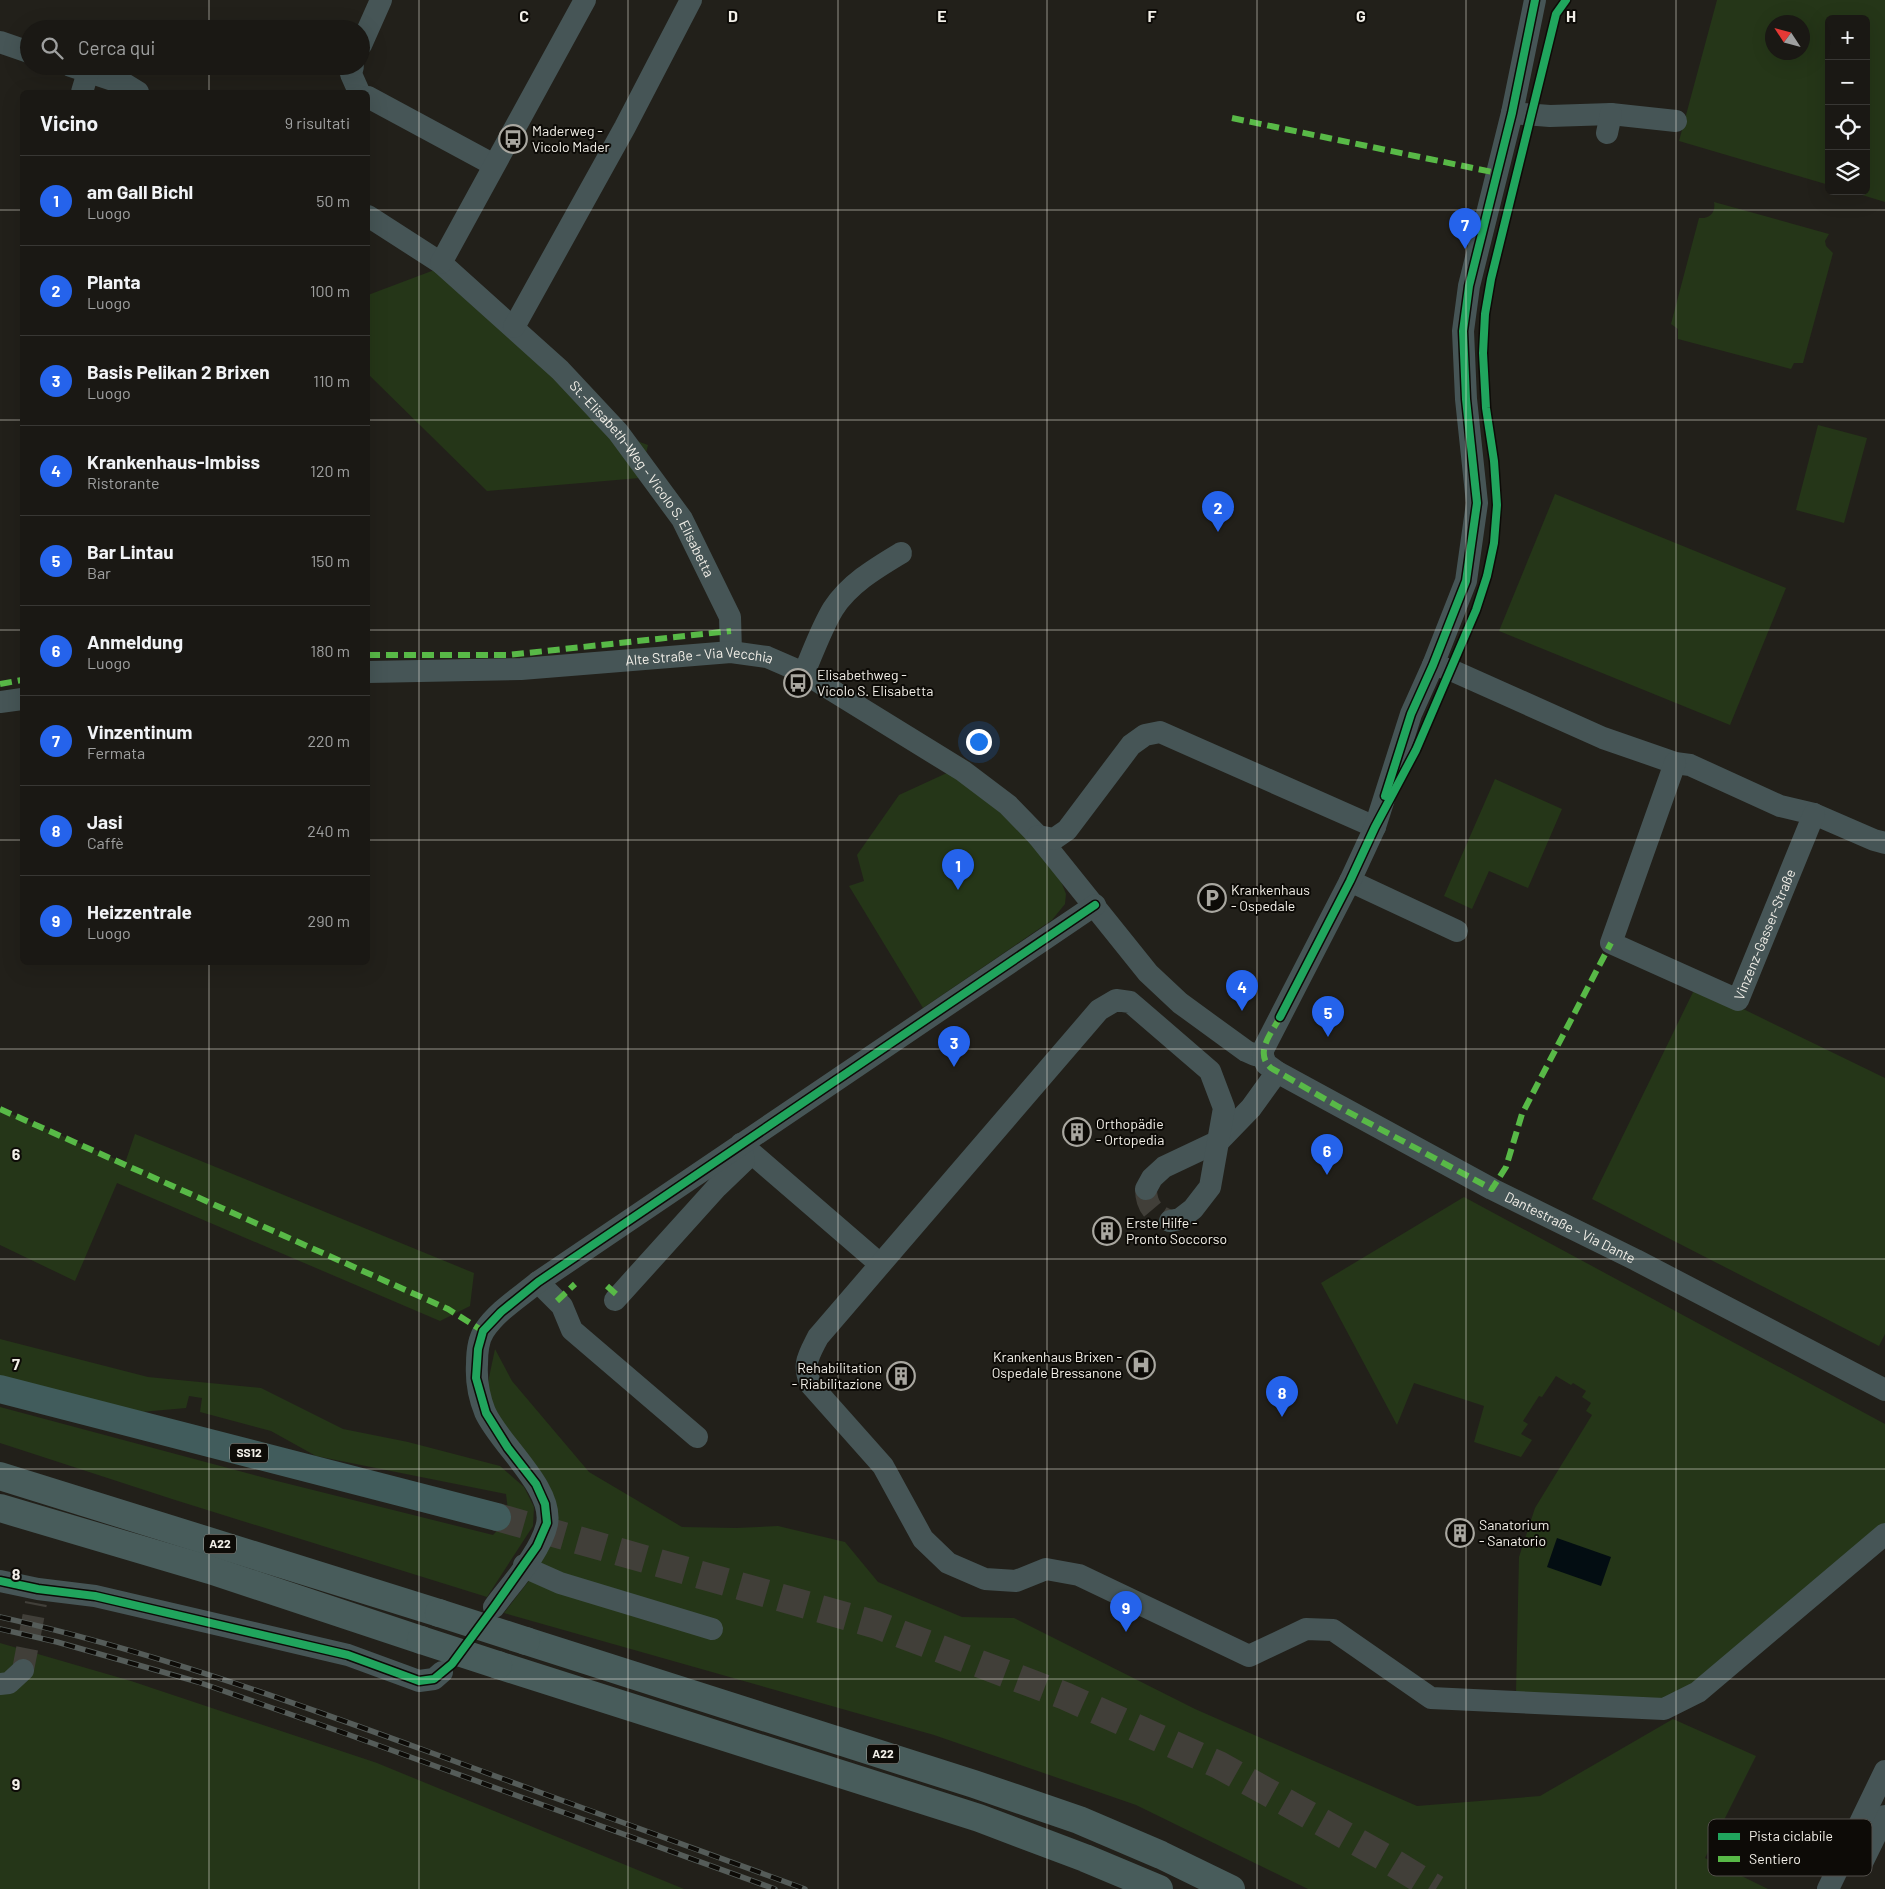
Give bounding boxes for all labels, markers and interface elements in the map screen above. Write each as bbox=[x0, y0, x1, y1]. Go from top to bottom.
text: C bbox=[519, 6, 529, 25]
text: D bbox=[728, 6, 738, 25]
text: E bbox=[937, 6, 947, 25]
text: F bbox=[1148, 6, 1157, 25]
text: G bbox=[1356, 6, 1366, 25]
text: H bbox=[1566, 6, 1576, 25]
north arrow bbox=[1765, 15, 1810, 60]
map controls bbox=[1825, 15, 1870, 195]
button: + bbox=[1825, 15, 1870, 60]
search box bbox=[20, 20, 370, 75]
icon: search bbox=[38, 34, 66, 62]
text: Cerca qui bbox=[78, 36, 155, 59]
button: − bbox=[1825, 60, 1870, 105]
button: locate bbox=[1825, 105, 1870, 150]
text: Vicino bbox=[40, 110, 98, 135]
text: 9 risultati bbox=[285, 113, 350, 132]
place label: Maderweg - Vicolo Mader bbox=[532, 122, 610, 155]
bus stop icon: Maderweg - Vicolo Mader bbox=[498, 124, 528, 154]
button: layers bbox=[1825, 150, 1870, 195]
text: am Gall Bichl bbox=[87, 180, 193, 203]
text: 1 bbox=[53, 191, 59, 210]
text: 50 m bbox=[316, 191, 350, 210]
text: Luogo bbox=[87, 203, 131, 222]
pin: 7 bbox=[1449, 208, 1481, 249]
text: Planta bbox=[87, 270, 141, 293]
text: 2 bbox=[52, 281, 60, 300]
text: 100 m bbox=[310, 281, 350, 300]
text: Luogo bbox=[87, 293, 131, 312]
text: Basis Pelikan 2 Brixen bbox=[87, 360, 270, 383]
text: 3 bbox=[52, 371, 60, 390]
text: 110 m bbox=[313, 371, 350, 390]
street label: St.-Elisabeth-Weg - Vicolo S. Elisabetta bbox=[566, 377, 718, 580]
text: Luogo bbox=[87, 383, 131, 402]
text: Krankenhaus-Imbiss bbox=[87, 450, 260, 473]
text: 4 bbox=[51, 461, 61, 480]
text: 120 m bbox=[310, 461, 350, 480]
text: Ristorante bbox=[87, 473, 160, 492]
pin: 2 bbox=[1202, 491, 1234, 532]
text: Bar Lintau bbox=[87, 540, 174, 563]
text: 5 bbox=[52, 551, 60, 570]
text: 150 m bbox=[311, 551, 350, 570]
text: Bar bbox=[87, 563, 111, 582]
text: Anmeldung bbox=[87, 630, 183, 653]
text: 6 bbox=[52, 641, 60, 660]
text: 180 m bbox=[311, 641, 350, 660]
street label: Alte Straße - Via Vecchia bbox=[625, 643, 776, 669]
text: Luogo bbox=[87, 653, 131, 672]
place label: Elisabethweg - Vicolo S. Elisabetta bbox=[817, 666, 933, 699]
bus stop icon: Elisabethweg - Vicolo S. Elisabetta bbox=[783, 668, 813, 698]
text: Vinzentinum bbox=[87, 720, 192, 743]
your location bbox=[966, 729, 992, 755]
text: 7 bbox=[52, 731, 60, 750]
text: 220 m bbox=[307, 731, 350, 750]
text: Fermata bbox=[87, 743, 145, 762]
text: Jasi bbox=[87, 810, 123, 833]
text: 8 bbox=[52, 821, 60, 840]
text: 240 m bbox=[307, 821, 350, 840]
text: Caffè bbox=[87, 833, 124, 852]
pin: 1 bbox=[942, 849, 974, 890]
street label: Vinzenz-Gasser-Straße bbox=[1730, 866, 1799, 1002]
place label: Krankenhaus - Ospedale bbox=[1231, 881, 1310, 914]
parking icon: Krankenhaus - Ospedale bbox=[1197, 883, 1227, 913]
text: Heizzentrale bbox=[87, 900, 192, 923]
text: 9 bbox=[52, 911, 60, 930]
text: 290 m bbox=[308, 911, 350, 930]
text: Luogo bbox=[87, 923, 131, 942]
pin: 4 bbox=[1226, 970, 1258, 1011]
pin: 5 bbox=[1312, 996, 1344, 1037]
pin: 3 bbox=[938, 1026, 970, 1067]
place label: Orthopädie - Ortopedia bbox=[1096, 1115, 1164, 1148]
building icon: Orthopädie - Ortopedia bbox=[1062, 1117, 1092, 1147]
pin: 6 bbox=[1311, 1134, 1343, 1175]
text: 6 bbox=[12, 1144, 21, 1163]
street label: Dantestraße - Via Dante bbox=[1502, 1188, 1638, 1266]
place label: Erste Hilfe - Pronto Soccorso bbox=[1126, 1214, 1227, 1247]
building icon: Erste Hilfe - Pronto Soccorso bbox=[1092, 1216, 1122, 1246]
place label: Krankenhaus Brixen - Ospedale Bressanone bbox=[992, 1348, 1122, 1381]
hospital icon: Krankenhaus Brixen - Ospedale Bressanone bbox=[1126, 1350, 1156, 1380]
text: 7 bbox=[12, 1354, 20, 1373]
place label: Rehabilitation - Riabilitazione bbox=[792, 1359, 882, 1392]
building icon: Rehabilitation - Riabilitazione bbox=[886, 1361, 916, 1391]
pin: 8 bbox=[1266, 1376, 1298, 1417]
road number: SS12 bbox=[230, 1444, 268, 1462]
place label: Sanatorium - Sanatorio bbox=[1479, 1516, 1549, 1549]
building icon: Sanatorium - Sanatorio bbox=[1445, 1518, 1475, 1548]
road number: A22 bbox=[204, 1535, 236, 1554]
text: 8 bbox=[12, 1564, 21, 1583]
pin: 9 bbox=[1110, 1591, 1142, 1632]
road number: A22 bbox=[867, 1745, 899, 1764]
text: 9 bbox=[12, 1774, 20, 1793]
legend bbox=[1708, 1819, 1872, 1876]
text: Pista ciclabile bbox=[1749, 1827, 1833, 1844]
text: Sentiero bbox=[1749, 1850, 1801, 1867]

